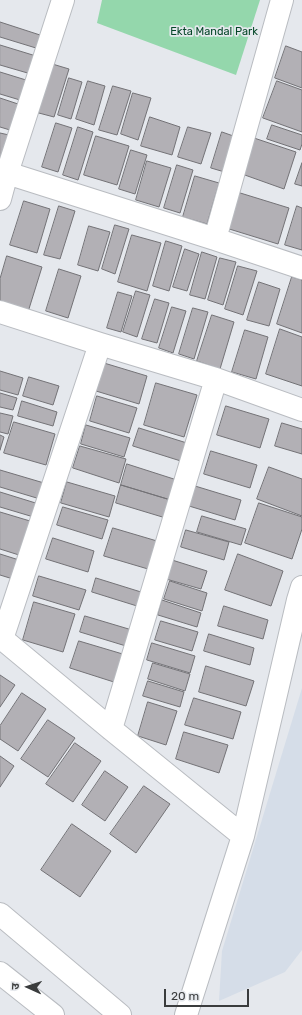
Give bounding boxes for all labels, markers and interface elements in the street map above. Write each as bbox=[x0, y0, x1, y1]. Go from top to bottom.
park label: Ekta Mandal Park bbox=[170, 25, 258, 39]
north arrow bbox=[8, 967, 48, 1007]
scale bar bbox=[166, 981, 251, 1007]
text: उ bbox=[9, 983, 22, 990]
text: 20 m bbox=[171, 989, 199, 1003]

